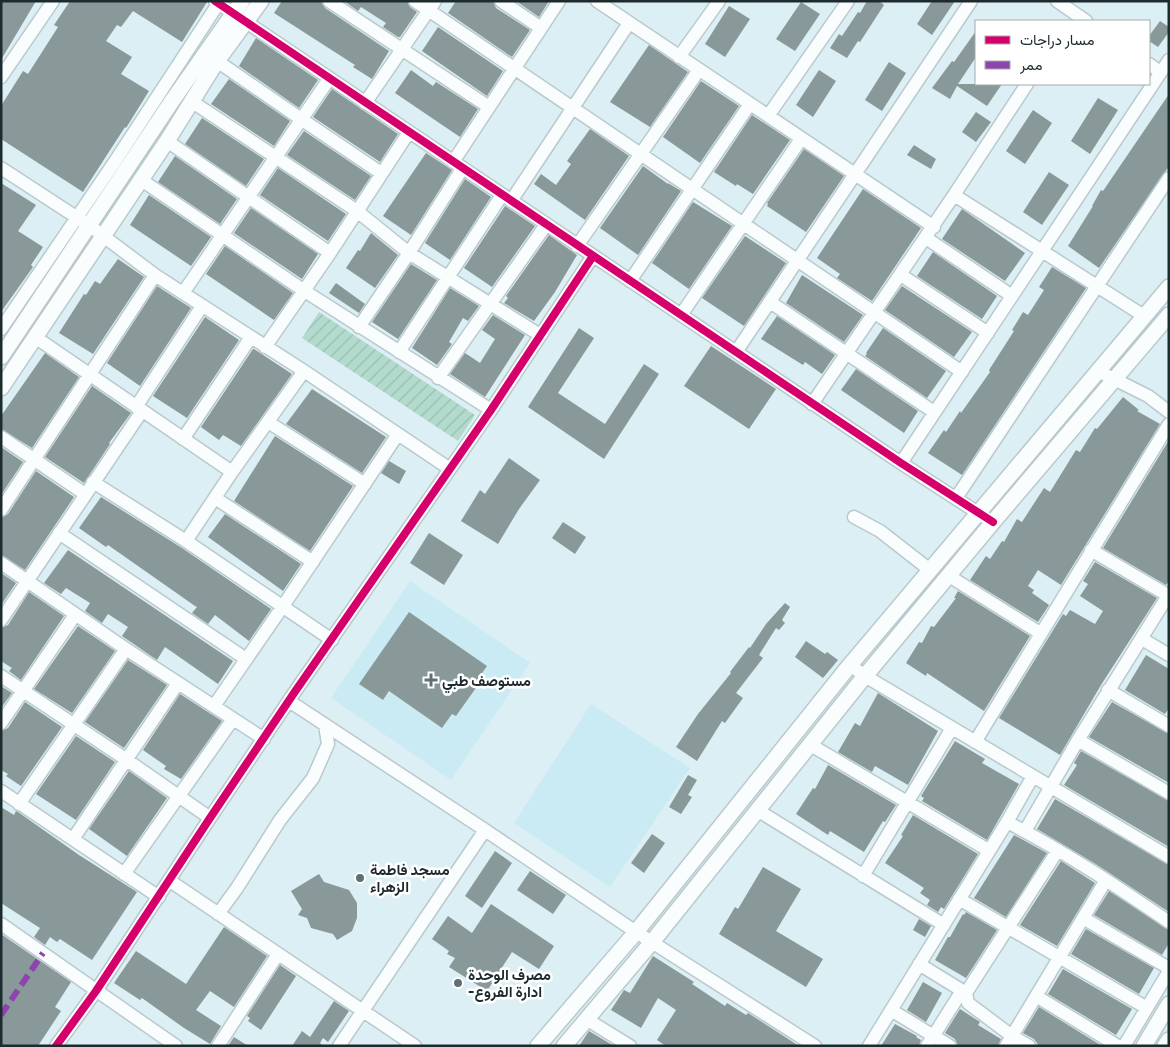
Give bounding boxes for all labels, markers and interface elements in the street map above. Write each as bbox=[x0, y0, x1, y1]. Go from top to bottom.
legend bbox=[975, 20, 1150, 85]
text: مسار دراجات bbox=[1020, 30, 1094, 49]
text: ممر bbox=[1019, 55, 1042, 74]
place label: مستوصف طبي bbox=[442, 671, 531, 694]
marker: مستوصف طبي bbox=[424, 673, 438, 687]
place label: مسجد فاطمة الزهراء bbox=[370, 860, 450, 896]
marker: مسجد فاطمة الزهراء bbox=[354, 872, 366, 884]
place label: مصرف الوحدة -ادارة الفروع bbox=[468, 965, 551, 1002]
marker: مصرف الوحدة -ادارة الفروع bbox=[452, 977, 464, 989]

